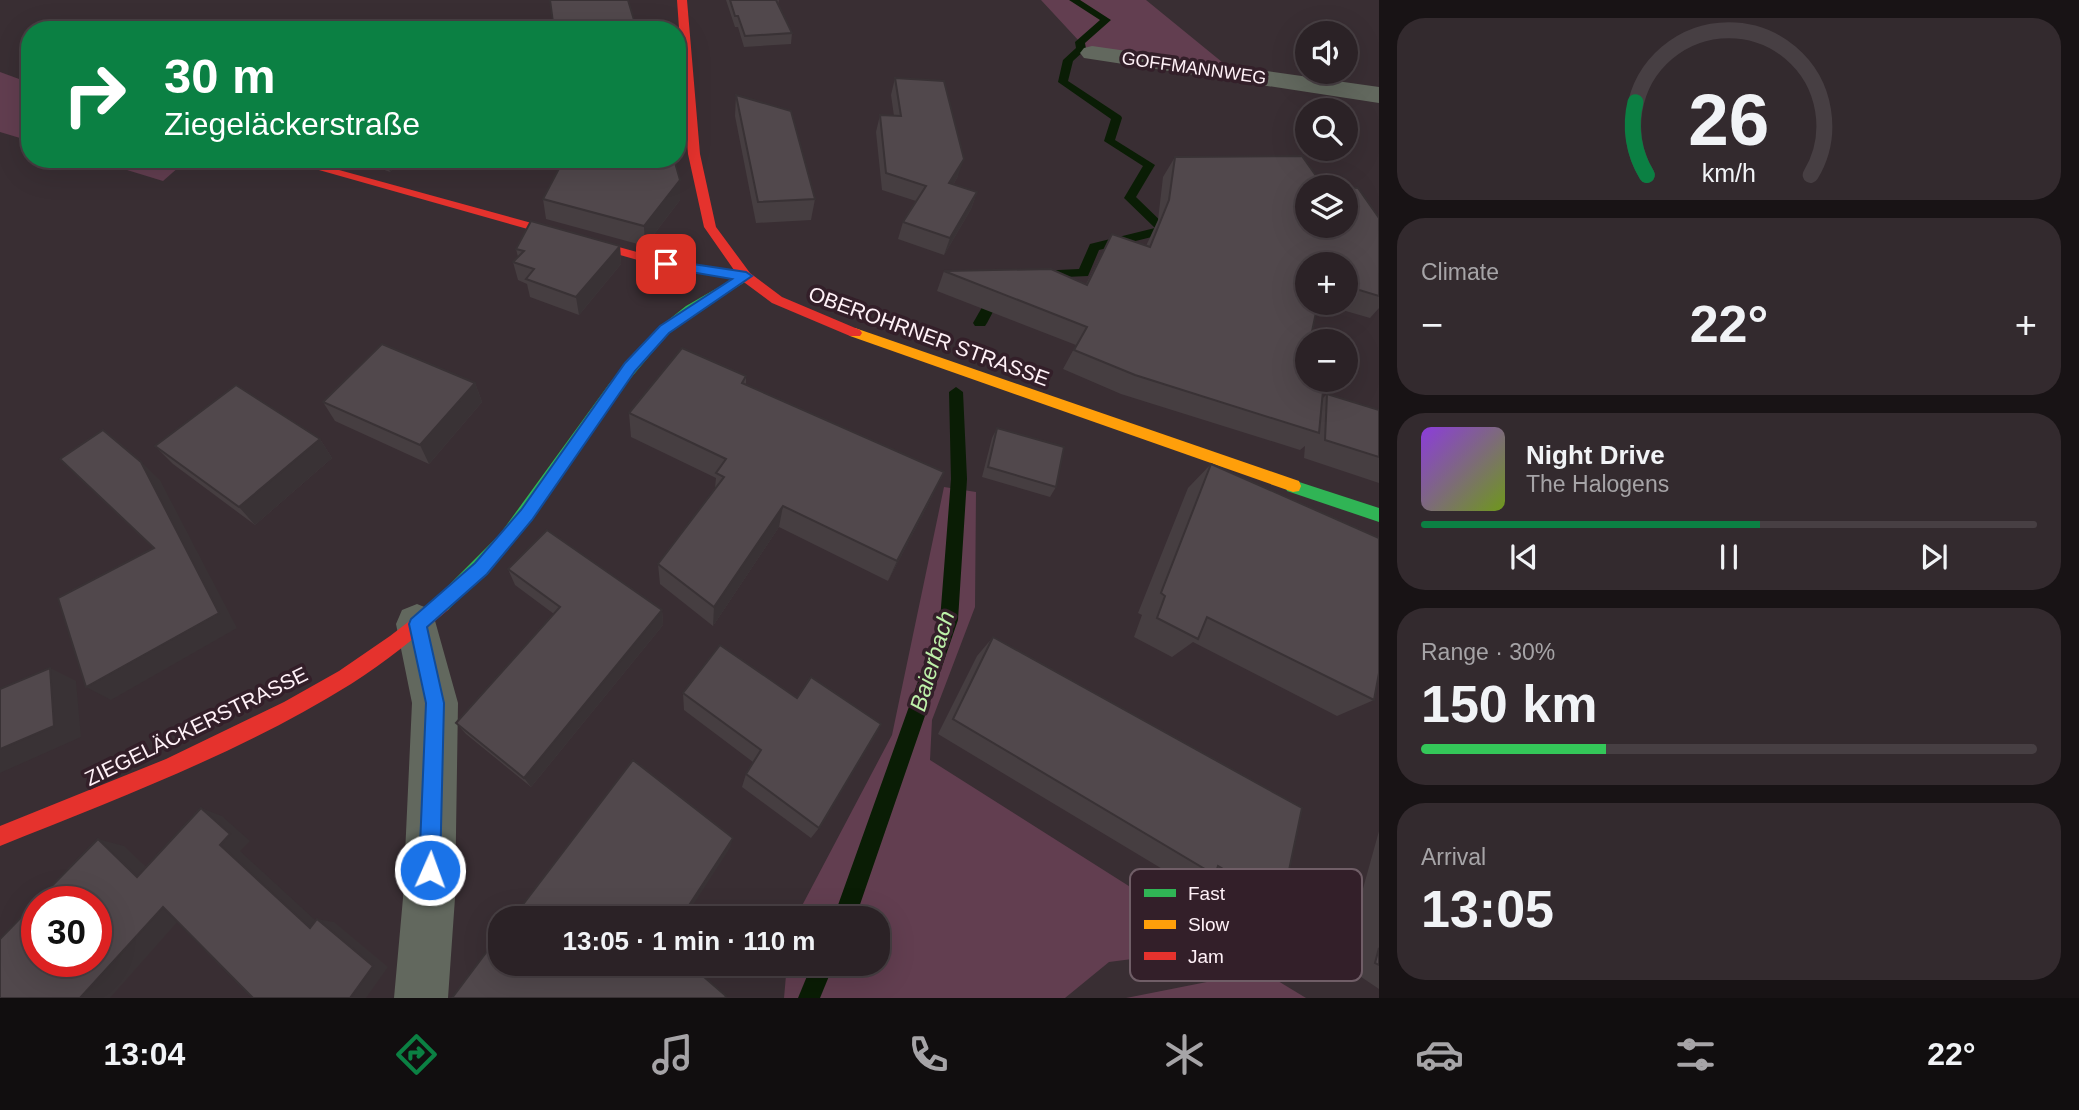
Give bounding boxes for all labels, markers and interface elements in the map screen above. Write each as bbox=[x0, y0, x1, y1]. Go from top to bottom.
map controls bbox=[1295, 21, 1358, 392]
button: sound bbox=[1295, 21, 1358, 84]
street label: GOFFMANNWEG bbox=[1120, 48, 1268, 88]
icon: right bbox=[49, 49, 140, 140]
text: 30 m bbox=[164, 49, 276, 103]
text: 26 bbox=[1689, 79, 1769, 160]
button: search bbox=[1295, 98, 1358, 161]
text: Ziegeläckerstraße bbox=[164, 106, 420, 142]
text: km/h bbox=[1702, 159, 1756, 187]
button: layers bbox=[1295, 175, 1358, 238]
pin bbox=[636, 234, 696, 294]
icon: arrive bbox=[647, 245, 685, 283]
button: + bbox=[1295, 252, 1358, 315]
text: Climate bbox=[1421, 259, 1499, 285]
street label: OBEROHRNER STRASSE bbox=[806, 282, 1052, 390]
text: 22° bbox=[1690, 295, 1768, 353]
text: − bbox=[1421, 304, 1443, 346]
text: + bbox=[2015, 304, 2037, 346]
button: − bbox=[1295, 329, 1358, 392]
text: Night Drive bbox=[1526, 440, 1665, 470]
text: The Halogens bbox=[1526, 471, 1669, 497]
icon: previous bbox=[1505, 538, 1543, 576]
icon: pause bbox=[1710, 538, 1748, 576]
icon: next bbox=[1915, 538, 1953, 576]
water label: Baierbach bbox=[904, 608, 960, 714]
text: Range · 30% bbox=[1421, 639, 1555, 665]
street label: ZIEGELÄCKERSTRASSE bbox=[81, 662, 311, 790]
text: 150 km bbox=[1421, 675, 1597, 733]
position arrow bbox=[393, 833, 467, 907]
text: Arrival bbox=[1421, 844, 1486, 870]
legend bbox=[1130, 869, 1362, 981]
text: 13:05 bbox=[1421, 880, 1554, 938]
text: Fast bbox=[1188, 883, 1226, 904]
speed limit sign: 30 bbox=[21, 886, 112, 977]
text: Slow bbox=[1188, 914, 1229, 935]
text: 13:05 · 1 min · 110 m bbox=[563, 926, 815, 956]
text: Jam bbox=[1188, 946, 1224, 967]
icon: directions bbox=[392, 1030, 441, 1079]
icon: music bbox=[648, 1030, 697, 1079]
icon: phone bbox=[904, 1030, 953, 1079]
icon: climate bbox=[1160, 1030, 1209, 1079]
icon: car bbox=[1415, 1030, 1464, 1079]
icon: filters bbox=[1671, 1030, 1720, 1079]
text: 13:04 bbox=[103, 1036, 185, 1072]
text: 22° bbox=[1927, 1036, 1976, 1072]

